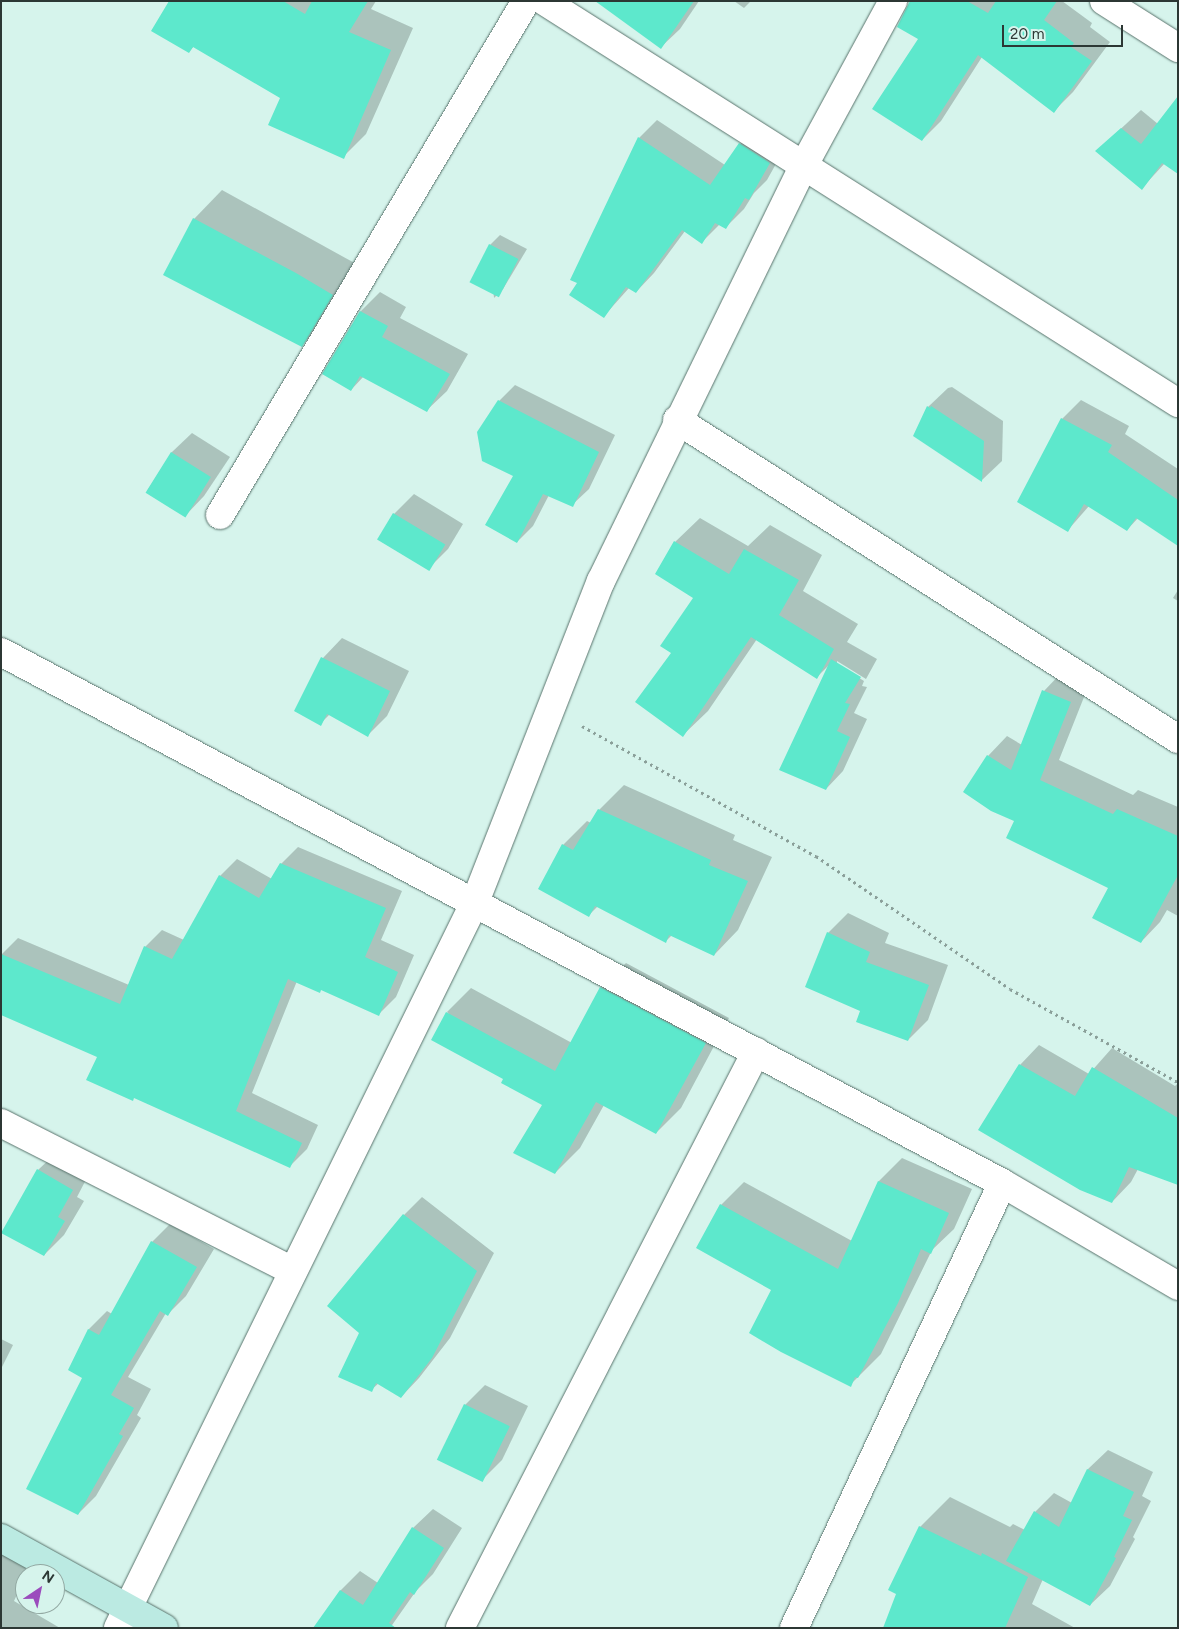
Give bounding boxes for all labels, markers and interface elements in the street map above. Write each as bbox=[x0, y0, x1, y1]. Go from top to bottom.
scale bar bbox=[1004, 15, 1125, 47]
text: 20 m bbox=[1010, 25, 1044, 43]
north arrow bbox=[15, 1564, 65, 1614]
text: N bbox=[39, 1567, 57, 1587]

